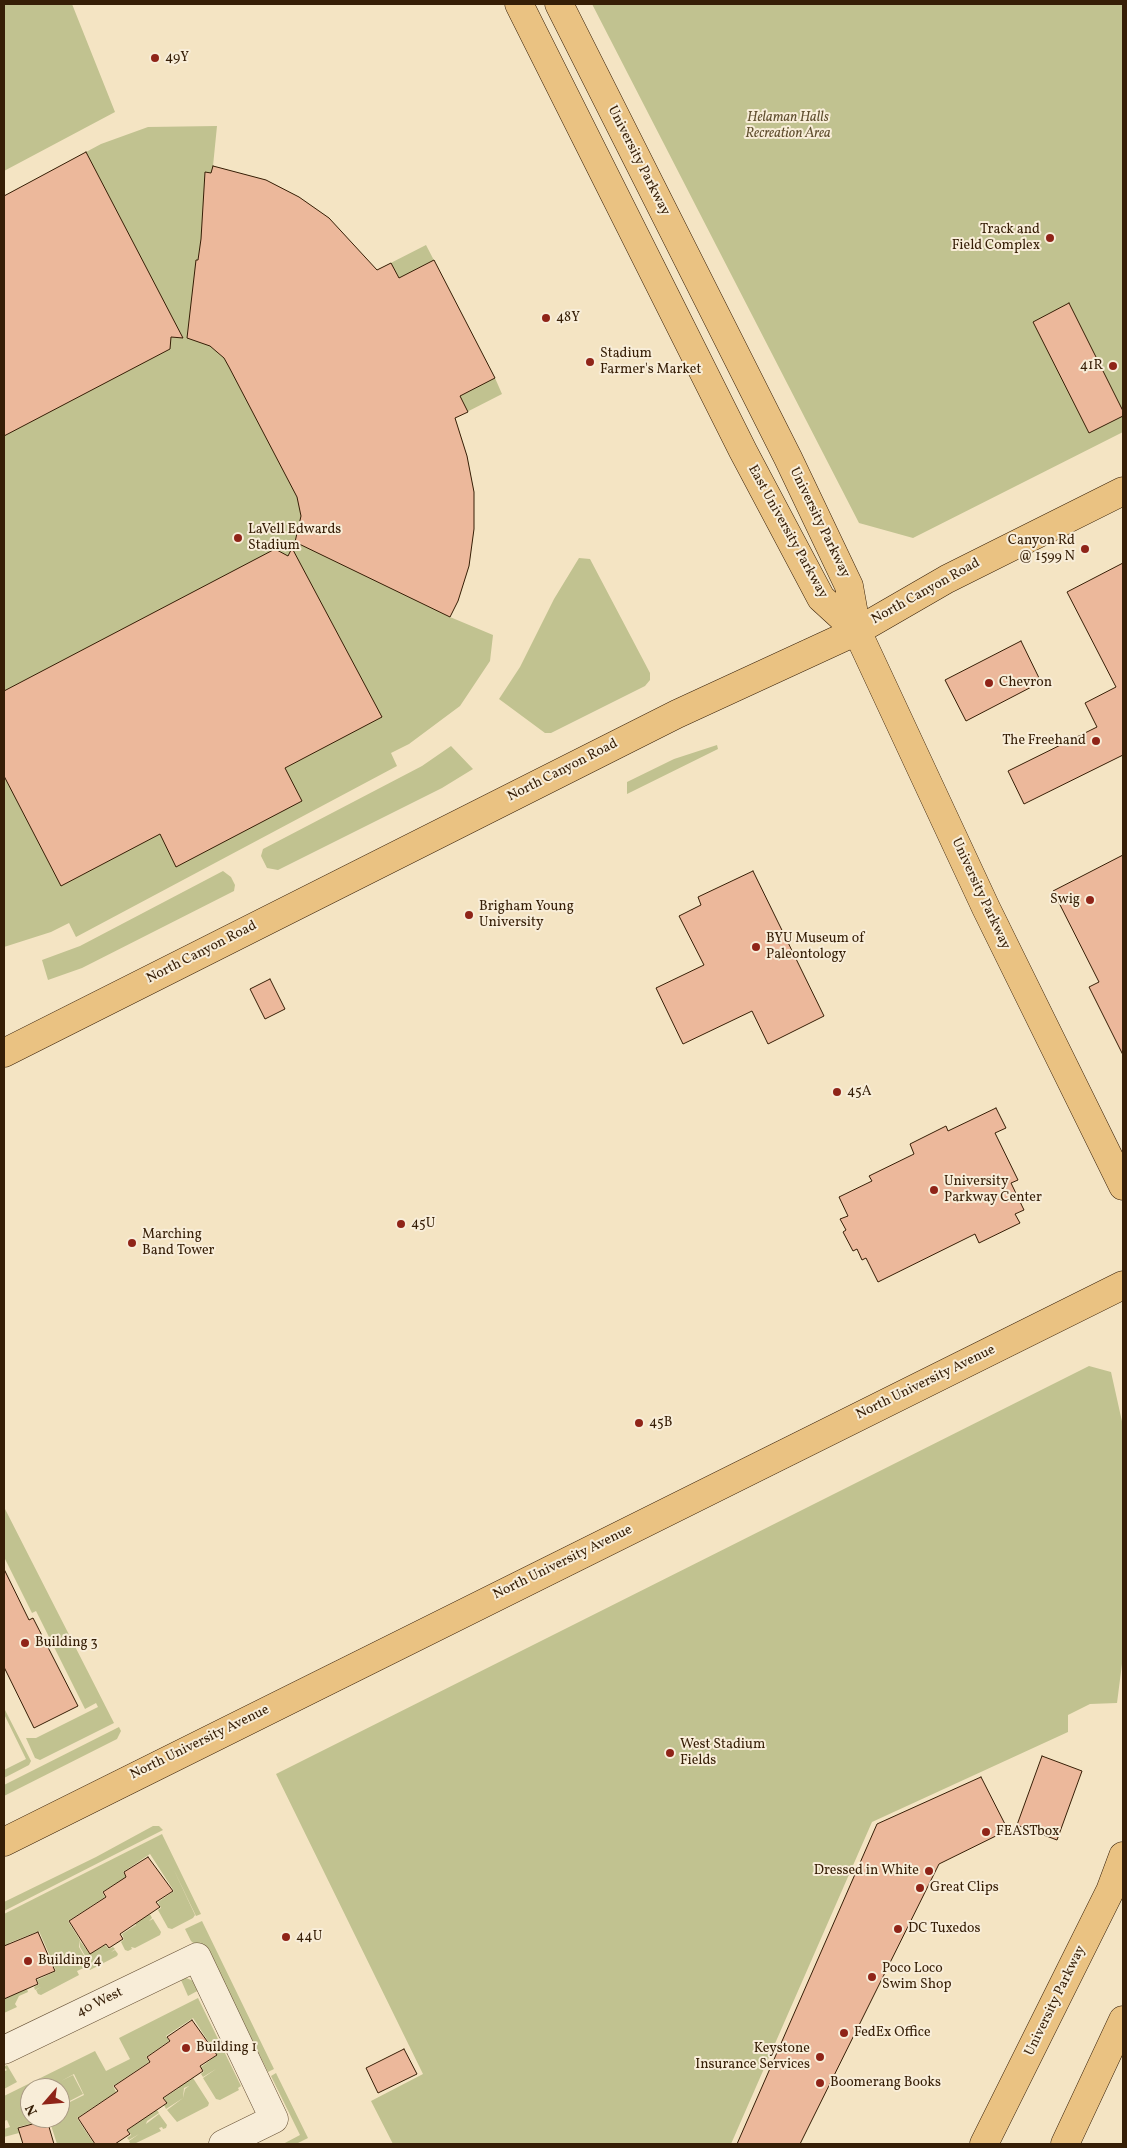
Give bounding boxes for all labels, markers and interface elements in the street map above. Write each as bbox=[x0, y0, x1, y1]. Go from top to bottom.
place label: 49Y bbox=[165, 50, 189, 66]
marker: 49Y bbox=[149, 52, 161, 64]
street label: University Parkway bbox=[603, 103, 673, 219]
park label: Helaman Halls Recreation Area bbox=[745, 110, 831, 142]
place label: Track and Field Complex bbox=[952, 222, 1040, 254]
marker: Track and Field Complex bbox=[1044, 232, 1056, 244]
place label: 48Y bbox=[556, 310, 580, 326]
marker: 48Y bbox=[540, 312, 552, 324]
place label: Stadium Farmer's Market bbox=[600, 346, 701, 378]
marker: Stadium Farmer's Market bbox=[584, 356, 596, 368]
place label: 41R bbox=[1080, 358, 1103, 374]
marker: 41R bbox=[1107, 360, 1119, 372]
street label: East University Parkway bbox=[743, 462, 831, 602]
street label: University Parkway bbox=[785, 465, 853, 581]
place label: LaVell Edwards Stadium bbox=[248, 522, 341, 554]
marker: LaVell Edwards Stadium bbox=[232, 532, 244, 544]
place label: Canyon Rd @ 1599 N bbox=[1008, 533, 1075, 566]
marker: Canyon Rd @ 1599 N bbox=[1079, 543, 1091, 555]
street label: North Canyon Road bbox=[869, 555, 983, 629]
place label: Chevron bbox=[999, 675, 1052, 691]
marker: Chevron bbox=[983, 677, 995, 689]
place label: The Freehand bbox=[1002, 733, 1086, 749]
marker: The Freehand bbox=[1090, 735, 1102, 747]
street label: North Canyon Road bbox=[505, 736, 621, 806]
street label: University Parkway bbox=[947, 836, 1013, 952]
place label: Swig bbox=[1050, 892, 1080, 908]
marker: Swig bbox=[1084, 894, 1096, 906]
place label: Brigham Young University bbox=[479, 899, 574, 932]
marker: Brigham Young University bbox=[463, 909, 475, 921]
street label: North Canyon Road bbox=[144, 918, 260, 988]
place label: BYU Museum of Paleontology bbox=[766, 931, 864, 964]
marker: BYU Museum of Paleontology bbox=[750, 941, 762, 953]
place label: 45A bbox=[847, 1084, 872, 1100]
marker: 45A bbox=[831, 1086, 843, 1098]
place label: University Parkway Center bbox=[944, 1174, 1042, 1206]
marker: University Parkway Center bbox=[928, 1184, 940, 1196]
place label: 45U bbox=[411, 1216, 435, 1232]
marker: 45U bbox=[395, 1218, 407, 1230]
place label: Marching Band Tower bbox=[142, 1227, 214, 1260]
marker: Marching Band Tower bbox=[126, 1237, 138, 1249]
street label: North University Avenue bbox=[854, 1342, 998, 1424]
place label: 45B bbox=[649, 1415, 672, 1431]
marker: 45B bbox=[633, 1417, 645, 1429]
street label: North University Avenue bbox=[491, 1522, 635, 1604]
place label: Building 3 bbox=[35, 1635, 98, 1651]
marker: Building 3 bbox=[19, 1637, 31, 1649]
street label: North University Avenue bbox=[128, 1702, 272, 1784]
place label: West Stadium Fields bbox=[680, 1737, 765, 1770]
marker: West Stadium Fields bbox=[664, 1747, 676, 1759]
place label: FEASTbox bbox=[996, 1824, 1059, 1840]
marker: FEASTbox bbox=[980, 1826, 992, 1838]
place label: Dressed in White bbox=[814, 1863, 919, 1879]
marker: Dressed in White bbox=[923, 1865, 935, 1877]
place label: Great Clips bbox=[930, 1880, 999, 1896]
marker: Great Clips bbox=[914, 1882, 926, 1894]
place label: DC Tuxedos bbox=[908, 1921, 981, 1937]
marker: DC Tuxedos bbox=[892, 1923, 904, 1935]
place label: 44U bbox=[296, 1929, 322, 1945]
marker: 44U bbox=[280, 1931, 292, 1943]
street label: University Parkway bbox=[1022, 1943, 1090, 2059]
place label: Building 4 bbox=[38, 1953, 102, 1969]
marker: Building 4 bbox=[22, 1955, 34, 1967]
place label: Poco Loco Swim Shop bbox=[882, 1961, 952, 1994]
marker: Poco Loco Swim Shop bbox=[866, 1971, 878, 1983]
street label: 40 West bbox=[74, 1985, 126, 2021]
place label: FedEx Office bbox=[854, 2025, 931, 2041]
marker: FedEx Office bbox=[838, 2027, 850, 2039]
place label: Building 1 bbox=[196, 2040, 257, 2056]
place label: Keystone Insurance Services bbox=[695, 2041, 810, 2074]
marker: Building 1 bbox=[180, 2042, 192, 2054]
marker: Keystone Insurance Services bbox=[814, 2051, 826, 2063]
place label: Boomerang Books bbox=[830, 2075, 941, 2091]
marker: Boomerang Books bbox=[814, 2077, 826, 2089]
north arrow bbox=[20, 2078, 70, 2128]
text: N bbox=[21, 2101, 43, 2118]

